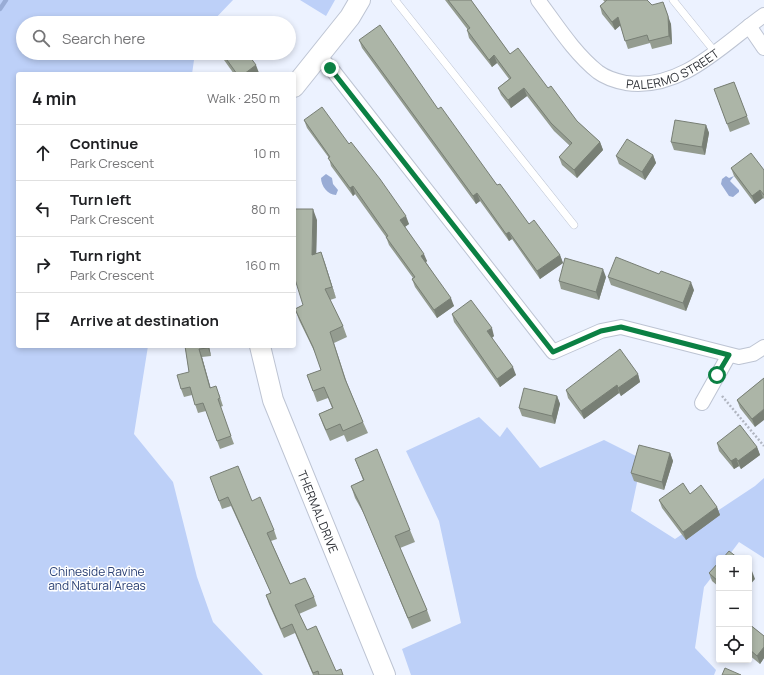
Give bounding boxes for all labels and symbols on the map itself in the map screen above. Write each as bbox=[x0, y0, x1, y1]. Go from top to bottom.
street label: PALERMO STREET bbox=[625, 44, 723, 92]
route end bbox=[321, 59, 339, 77]
route start bbox=[708, 366, 726, 384]
street label: THERMAL DRIVE bbox=[294, 468, 343, 556]
park label: Chineside Ravine and Natural Areas bbox=[48, 563, 146, 594]

